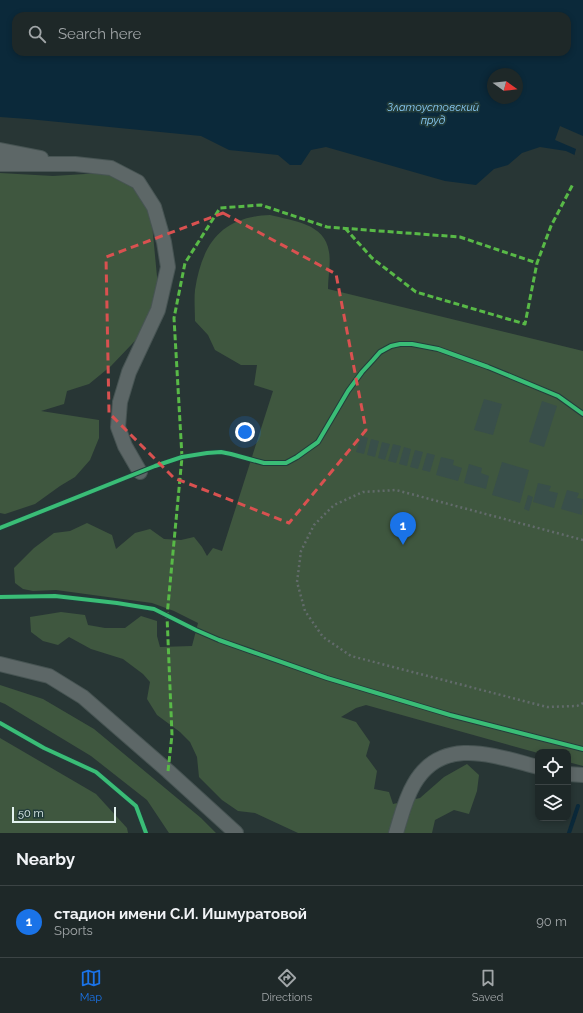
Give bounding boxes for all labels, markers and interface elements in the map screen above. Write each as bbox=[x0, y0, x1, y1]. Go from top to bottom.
search box bbox=[12, 12, 571, 56]
icon: search bbox=[26, 23, 48, 45]
text: Search here bbox=[58, 25, 141, 43]
north arrow bbox=[487, 68, 523, 104]
water label: Златоустовский пруд bbox=[387, 101, 479, 127]
your location bbox=[235, 422, 255, 442]
pin: 1 bbox=[390, 512, 416, 545]
map controls bbox=[535, 749, 571, 821]
button: locate bbox=[535, 749, 571, 785]
button: layers bbox=[535, 785, 571, 821]
scale bar bbox=[12, 805, 116, 824]
text: 50 m bbox=[18, 807, 44, 820]
text: Nearby bbox=[16, 849, 75, 869]
text: стадион имени С.И. Ишмуратовой bbox=[54, 905, 307, 923]
text: 1 bbox=[26, 914, 32, 929]
text: 90 m bbox=[536, 914, 567, 929]
text: Sports bbox=[54, 923, 93, 938]
tab: Map bbox=[80, 967, 102, 1004]
tab: Directions bbox=[262, 967, 312, 1004]
tab: Saved bbox=[472, 967, 503, 1004]

